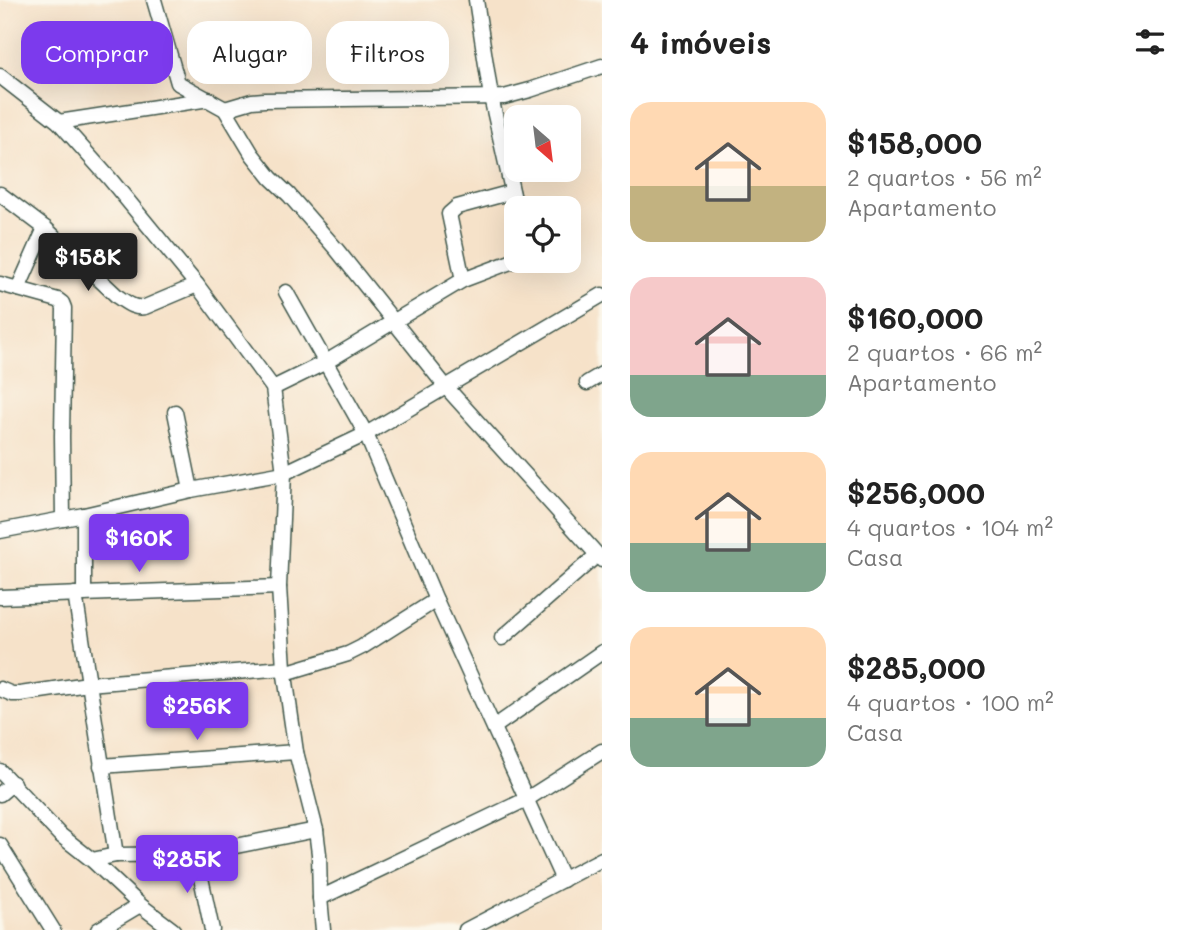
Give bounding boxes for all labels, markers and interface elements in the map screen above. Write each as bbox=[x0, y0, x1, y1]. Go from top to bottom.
chip: Comprar bbox=[21, 21, 173, 84]
chip: Alugar bbox=[187, 21, 312, 84]
chip: Filtros bbox=[326, 21, 449, 84]
text: 4 imóveis bbox=[630, 22, 771, 62]
icon: filters bbox=[1131, 23, 1169, 61]
north arrow bbox=[504, 105, 581, 182]
map controls bbox=[504, 105, 581, 273]
text: $158,000 bbox=[847, 122, 982, 162]
icon: home bbox=[686, 130, 770, 214]
text: 2 quartos · 56 m² bbox=[847, 162, 1042, 192]
text: Apartamento bbox=[847, 192, 997, 222]
button: locate bbox=[504, 196, 581, 273]
pin: $158K bbox=[39, 233, 137, 293]
text: $158K bbox=[54, 241, 122, 271]
text: $160,000 bbox=[847, 297, 983, 337]
icon: home bbox=[686, 305, 770, 389]
text: 2 quartos · 66 m² bbox=[847, 337, 1042, 367]
text: Apartamento bbox=[847, 367, 997, 397]
text: $256,000 bbox=[847, 472, 985, 512]
icon: home bbox=[686, 480, 770, 564]
text: 4 quartos · 104 m² bbox=[847, 512, 1053, 542]
pin: $160K bbox=[90, 514, 188, 574]
text: $160K bbox=[105, 522, 173, 552]
text: Casa bbox=[847, 542, 903, 572]
text: $285,000 bbox=[847, 647, 986, 687]
icon: home bbox=[686, 655, 770, 739]
pin: $256K bbox=[148, 682, 246, 742]
text: 4 quartos · 100 m² bbox=[847, 687, 1054, 717]
text: $256K bbox=[162, 690, 232, 720]
text: Casa bbox=[847, 717, 903, 747]
pin: $285K bbox=[138, 836, 236, 895]
text: $285K bbox=[152, 843, 222, 873]

